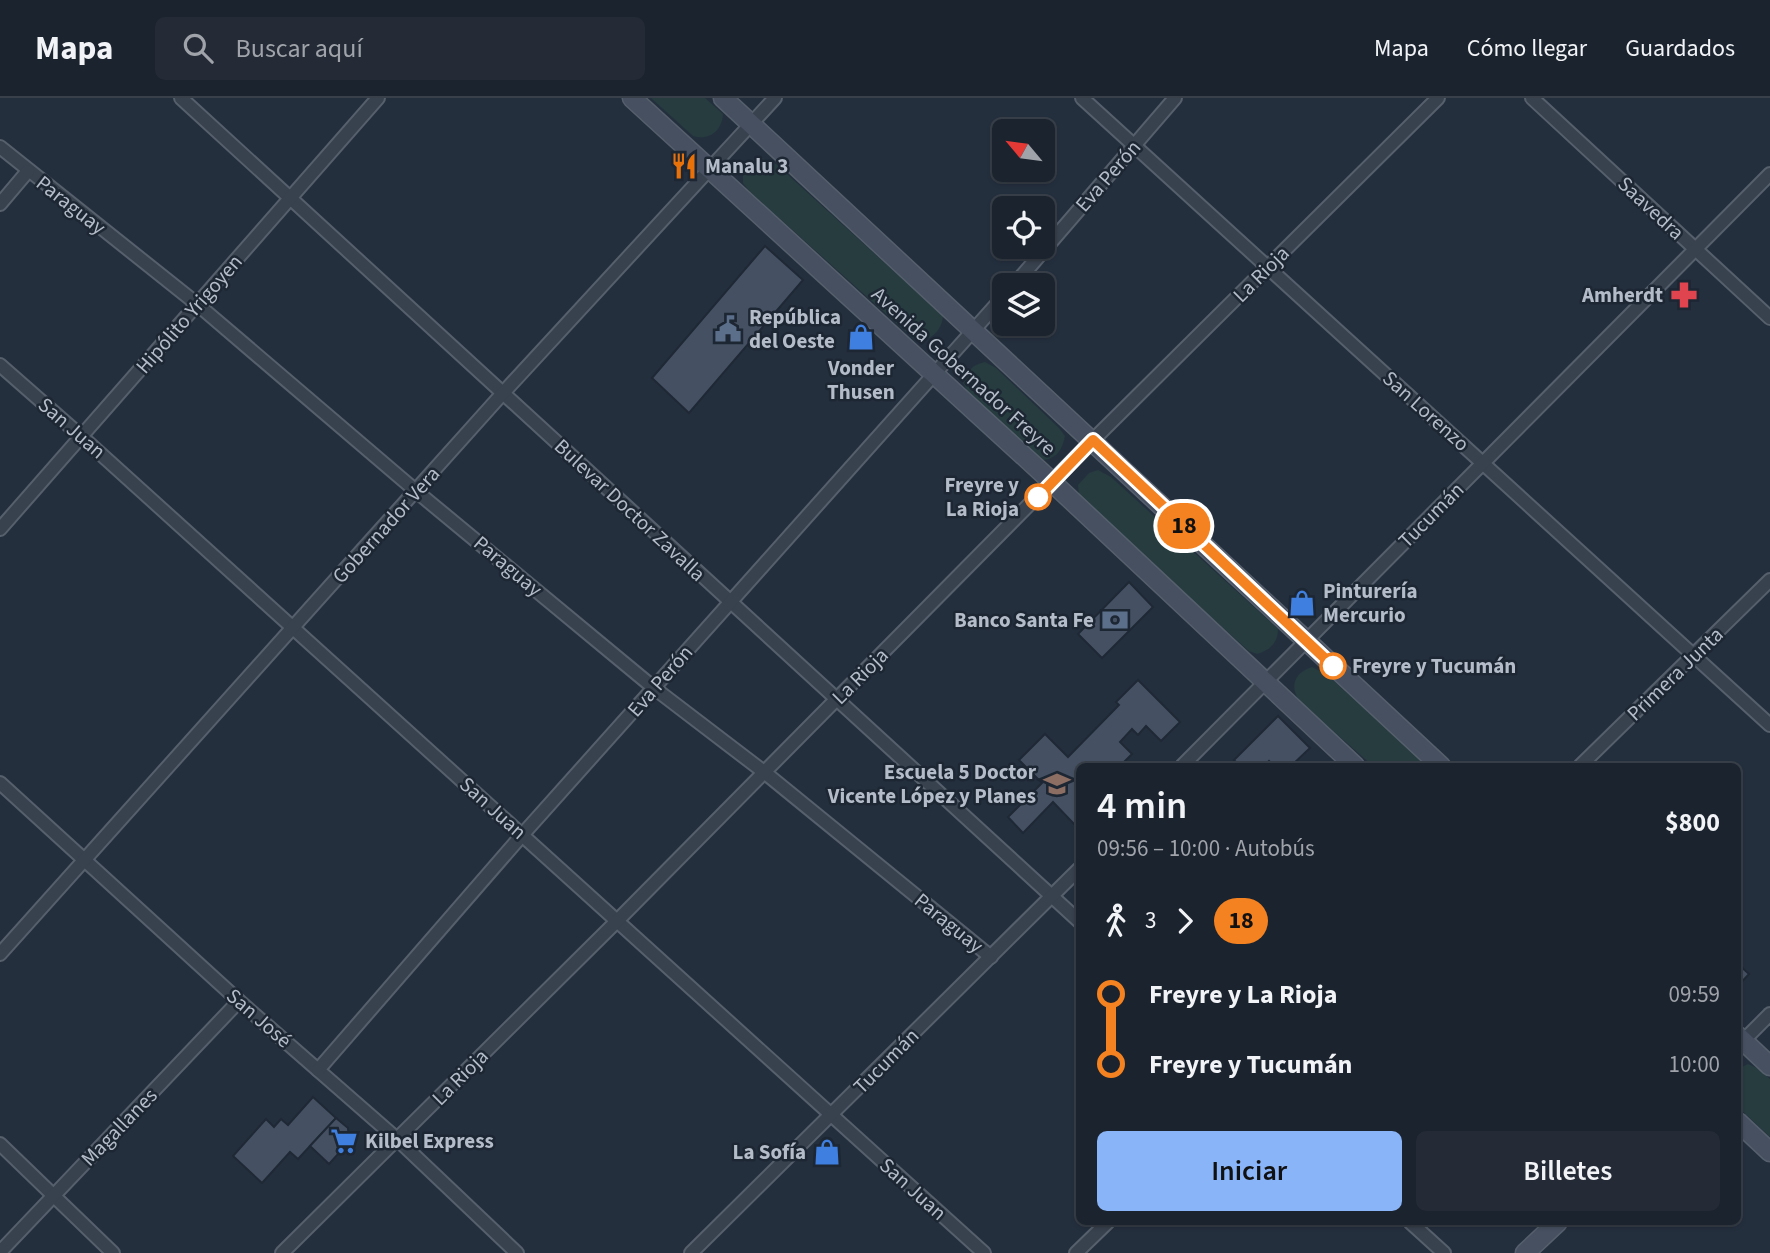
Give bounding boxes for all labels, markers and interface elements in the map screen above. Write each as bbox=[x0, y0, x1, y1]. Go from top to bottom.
search box bbox=[155, 17, 645, 80]
text: Mapa bbox=[35, 25, 113, 72]
icon: search bbox=[179, 29, 217, 67]
text: Buscar aquí bbox=[235, 30, 363, 67]
text: Mapa bbox=[1374, 31, 1429, 66]
text: Cómo llegar bbox=[1467, 31, 1587, 66]
text: Guardados bbox=[1625, 31, 1735, 66]
north arrow bbox=[992, 119, 1055, 182]
map controls bbox=[992, 119, 1055, 336]
street label: Eva Perón bbox=[1068, 133, 1148, 219]
restaurant icon: Manalu 3 bbox=[669, 151, 699, 181]
place label: Manalu 3 bbox=[705, 151, 788, 181]
street label: Paraguay bbox=[30, 168, 112, 242]
street label: Saavedra bbox=[1611, 169, 1691, 247]
button: locate bbox=[992, 196, 1055, 259]
street label: La Rioja bbox=[1226, 239, 1296, 309]
street label: Hipólito Yrigoyen bbox=[129, 248, 249, 380]
button: layers bbox=[992, 273, 1055, 336]
street label: Avenida Gobernador Freyre bbox=[865, 280, 1063, 462]
place label: Amherdt bbox=[1581, 280, 1663, 310]
pharmacy icon: Amherdt bbox=[1669, 280, 1699, 310]
place label: República del Oeste bbox=[749, 302, 841, 356]
public building icon: República del Oeste bbox=[713, 314, 743, 344]
shop icon: Vonder Thusen bbox=[846, 322, 876, 352]
place label: Vonder Thusen bbox=[827, 353, 895, 407]
street label: San Lorenzo bbox=[1376, 364, 1476, 458]
street label: San Juan bbox=[32, 390, 112, 466]
street label: Bulevar Doctor Zavalla bbox=[548, 432, 712, 588]
street label: Gobernador Vera bbox=[325, 460, 447, 590]
place label: Freyre y La Rioja bbox=[944, 470, 1019, 524]
street label: Tucumán bbox=[1391, 475, 1471, 555]
marker: Freyre y La Rioja bbox=[1025, 484, 1051, 510]
line badge: 18 bbox=[1152, 503, 1216, 549]
text: 18 bbox=[1171, 508, 1197, 543]
street label: Paraguay bbox=[467, 528, 549, 604]
place label: Pinturería Mercurio bbox=[1323, 576, 1418, 630]
shop icon: Pinturería Mercurio bbox=[1287, 588, 1317, 618]
place label: Banco Santa Fe bbox=[954, 605, 1094, 635]
bank icon: Banco Santa Fe bbox=[1100, 605, 1130, 635]
street label: Primera Junta bbox=[1620, 620, 1730, 728]
street label: Eva Perón bbox=[620, 638, 700, 724]
street label: La Rioja bbox=[825, 641, 895, 711]
place label: Freyre y Tucumán bbox=[1352, 651, 1516, 681]
marker: Freyre y Tucumán bbox=[1320, 653, 1346, 679]
place label: Escuela 5 Doctor Vicente López y Planes bbox=[827, 757, 1037, 811]
school or university icon: Escuela 5 Doctor Vicente López y Planes bbox=[1042, 769, 1072, 799]
street label: San Juan bbox=[453, 770, 533, 846]
text: 4 min bbox=[1097, 779, 1187, 833]
text: $800 bbox=[1665, 804, 1720, 841]
text: 09:56 – 10:00 · Autobús bbox=[1097, 832, 1315, 865]
street label: Paraguay bbox=[908, 886, 990, 960]
icon: walk bbox=[1097, 902, 1135, 940]
icon: forward bbox=[1166, 902, 1204, 940]
text: 18 bbox=[1228, 903, 1254, 938]
text: 3 bbox=[1145, 904, 1156, 937]
text: Freyre y La Rioja bbox=[1149, 976, 1337, 1013]
text: 09:59 bbox=[1669, 978, 1720, 1011]
street label: San José bbox=[220, 981, 298, 1055]
street label: Tucumán bbox=[846, 1021, 926, 1101]
street label: La Rioja bbox=[425, 1042, 495, 1112]
text: Freyre y Tucumán bbox=[1149, 1046, 1353, 1083]
text: 10:00 bbox=[1669, 1048, 1720, 1081]
street label: Magallanes bbox=[74, 1081, 164, 1173]
supermarket icon: Kilbel Express bbox=[329, 1126, 359, 1156]
place label: Kilbel Express bbox=[365, 1126, 494, 1156]
button: Iniciar bbox=[1097, 1131, 1402, 1211]
button: Billetes bbox=[1416, 1131, 1720, 1211]
place label: La Sofía bbox=[733, 1137, 806, 1167]
shop icon: La Sofía bbox=[812, 1137, 842, 1167]
street label: San Juan bbox=[873, 1151, 953, 1227]

